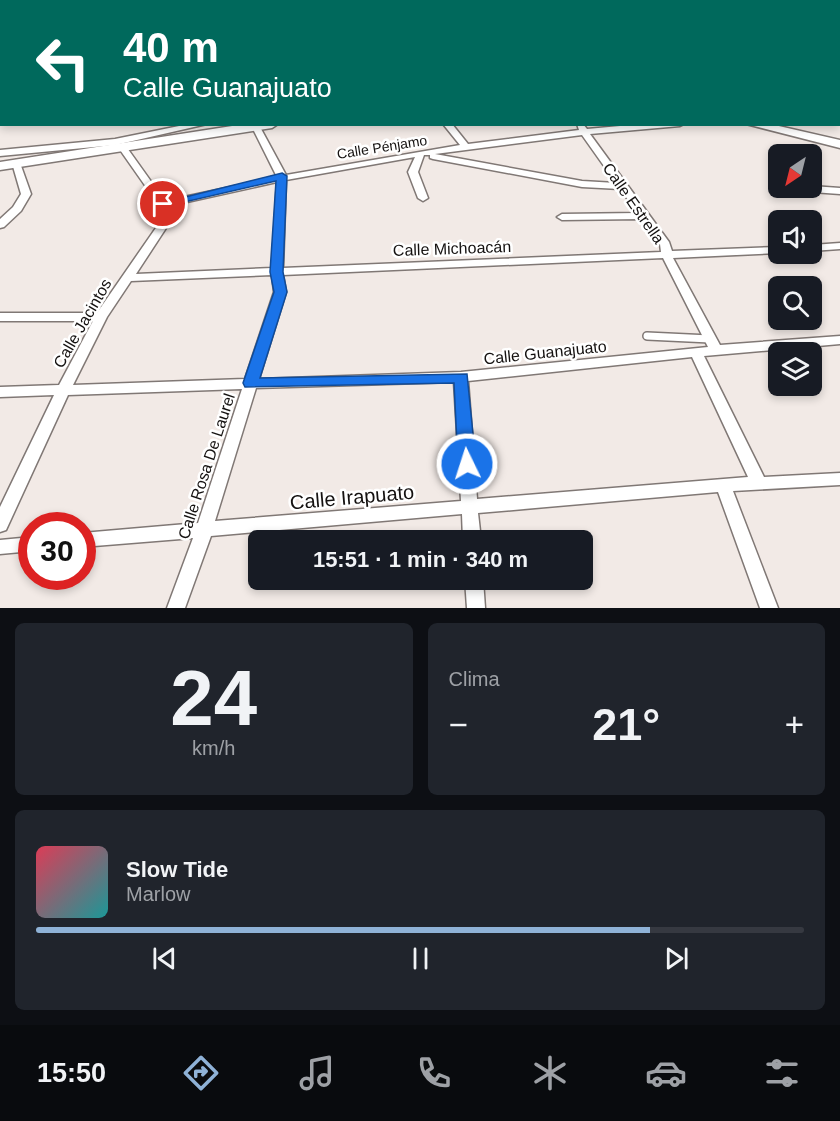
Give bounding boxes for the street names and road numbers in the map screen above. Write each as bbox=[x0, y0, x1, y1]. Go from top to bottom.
street label: Calle Pénjamo bbox=[336, 132, 428, 162]
street label: Calle Estrella bbox=[600, 160, 668, 247]
street label: Calle Michoacán bbox=[393, 238, 511, 259]
street label: Calle Jacintos bbox=[50, 276, 115, 371]
street label: Calle Guanajuato bbox=[483, 338, 608, 367]
street label: Calle Rosa De Laurel bbox=[175, 391, 238, 541]
street label: Calle Irapuato bbox=[289, 481, 415, 513]

